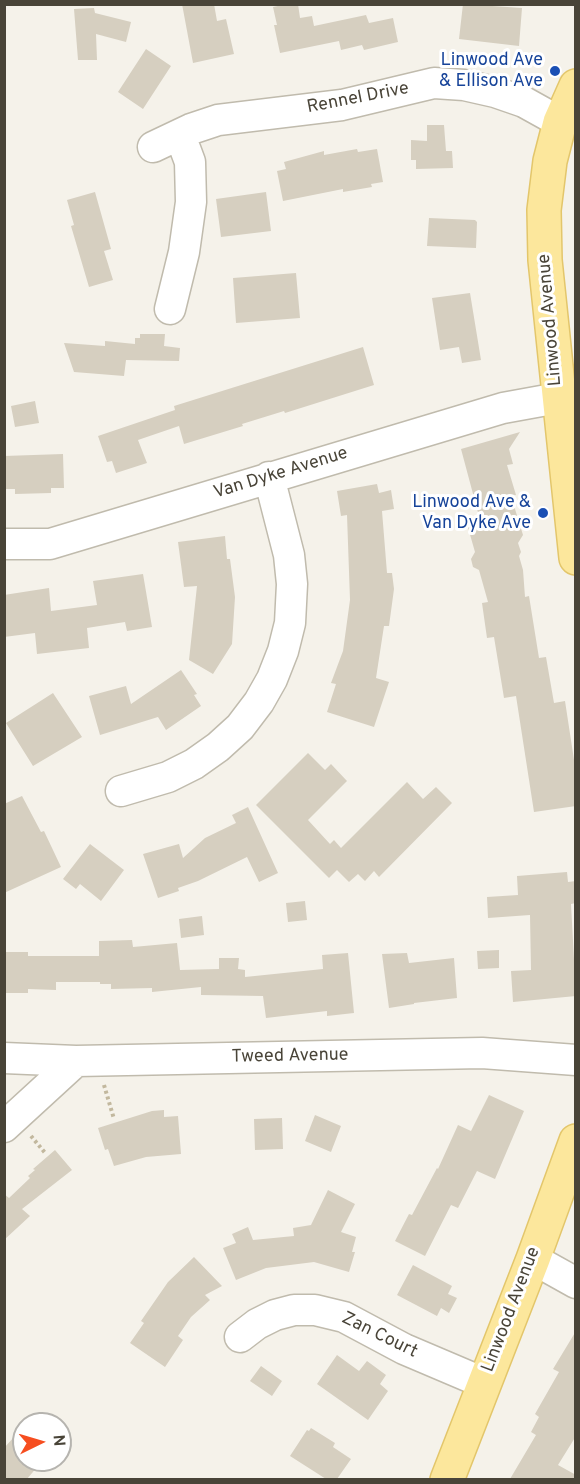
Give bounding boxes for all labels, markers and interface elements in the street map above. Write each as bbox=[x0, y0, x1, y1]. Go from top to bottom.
place label: Linwood Ave & Ellison Ave bbox=[439, 50, 543, 92]
marker: Linwood Ave & Ellison Ave bbox=[548, 64, 562, 78]
street label: Rennel Drive bbox=[305, 79, 411, 119]
street label: Linwood Avenue bbox=[534, 253, 568, 387]
street label: Van Dyke Avenue bbox=[211, 443, 351, 505]
place label: Linwood Ave & Van Dyke Ave bbox=[412, 492, 531, 534]
marker: Linwood Ave & Van Dyke Ave bbox=[536, 506, 550, 520]
street label: Tweed Avenue bbox=[231, 1045, 349, 1069]
street label: Linwood Avenue bbox=[478, 1244, 546, 1376]
street label: Zan Court bbox=[337, 1308, 421, 1364]
north arrow bbox=[12, 1412, 72, 1472]
text: N bbox=[47, 1434, 68, 1447]

